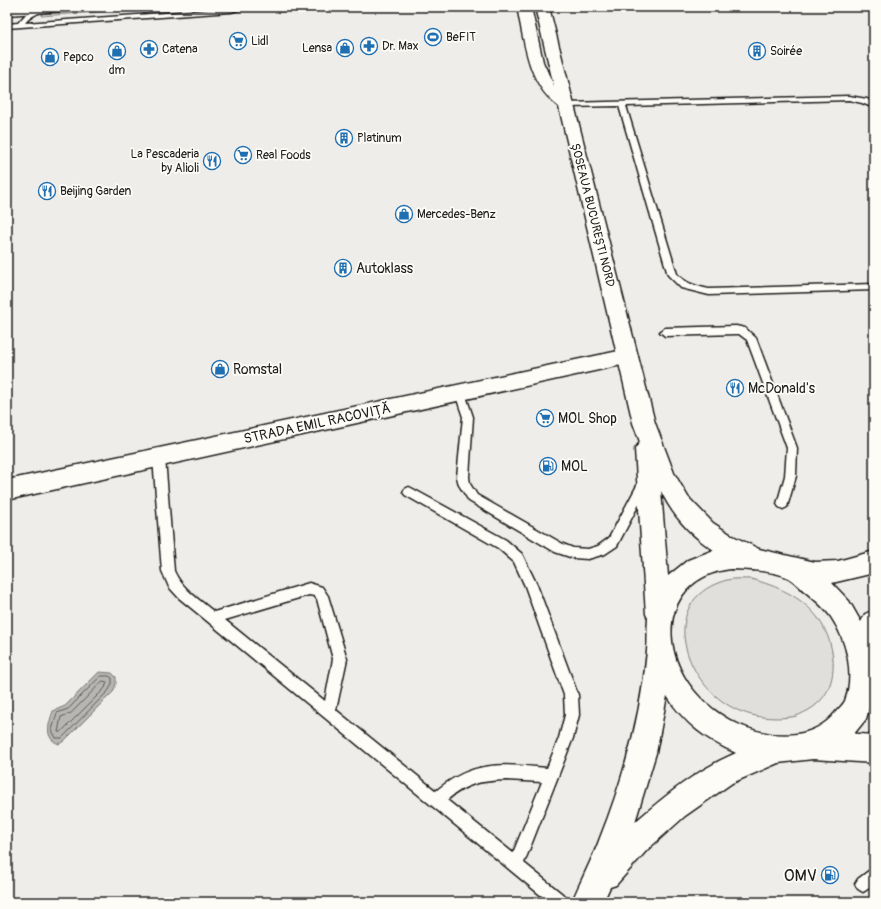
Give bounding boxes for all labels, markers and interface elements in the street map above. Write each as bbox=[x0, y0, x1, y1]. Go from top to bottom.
sports icon: BeFIT bbox=[423, 27, 443, 47]
place label: BeFIT bbox=[446, 30, 476, 45]
supermarket icon: Lidl bbox=[228, 31, 248, 51]
place label: Lidl bbox=[251, 34, 269, 49]
pharmacy icon: Dr. Max bbox=[359, 36, 379, 56]
shop icon: Lensa bbox=[335, 38, 355, 58]
pharmacy icon: Catena bbox=[139, 39, 159, 59]
place label: Dr. Max bbox=[382, 39, 419, 54]
shop icon: dm bbox=[107, 41, 127, 61]
place label: Lensa bbox=[302, 41, 332, 56]
building icon: Soirée bbox=[747, 41, 767, 61]
place label: Catena bbox=[162, 42, 198, 57]
place label: Soirée bbox=[770, 44, 802, 59]
shop icon: Pepco bbox=[40, 47, 60, 67]
place label: Pepco bbox=[63, 50, 94, 65]
place label: dm bbox=[109, 63, 126, 78]
building icon: Platinum bbox=[334, 128, 354, 148]
place label: Platinum bbox=[357, 131, 402, 146]
street label: ȘOSEAUA BUCUREȘTI NORD bbox=[567, 142, 618, 289]
supermarket icon: Real Foods bbox=[233, 145, 253, 165]
place label: La Pescaderia by Alioli bbox=[131, 147, 199, 176]
place label: Real Foods bbox=[256, 148, 311, 163]
restaurant icon: La Pescaderia by Alioli bbox=[202, 151, 222, 171]
restaurant icon: Beijing Garden bbox=[37, 181, 57, 201]
place label: Beijing Garden bbox=[60, 184, 132, 199]
shop icon: Mercedes-Benz bbox=[394, 204, 414, 224]
place label: Mercedes-Benz bbox=[417, 207, 496, 222]
building icon: Autoklass bbox=[333, 258, 353, 278]
place label: Autoklass bbox=[356, 260, 414, 277]
shop icon: Romstal bbox=[210, 359, 230, 379]
place label: Romstal bbox=[233, 361, 282, 378]
restaurant icon: McDonald's bbox=[725, 378, 745, 398]
place label: McDonald's bbox=[748, 380, 816, 397]
street label: STRADA EMIL RACOVIȚĂ bbox=[242, 399, 392, 448]
supermarket icon: MOL Shop bbox=[535, 408, 555, 428]
place label: MOL Shop bbox=[558, 410, 617, 427]
fuel station icon: MOL bbox=[538, 456, 558, 476]
place label: MOL bbox=[561, 458, 588, 475]
place label: OMV bbox=[784, 865, 817, 886]
fuel station icon: OMV bbox=[820, 865, 840, 885]

